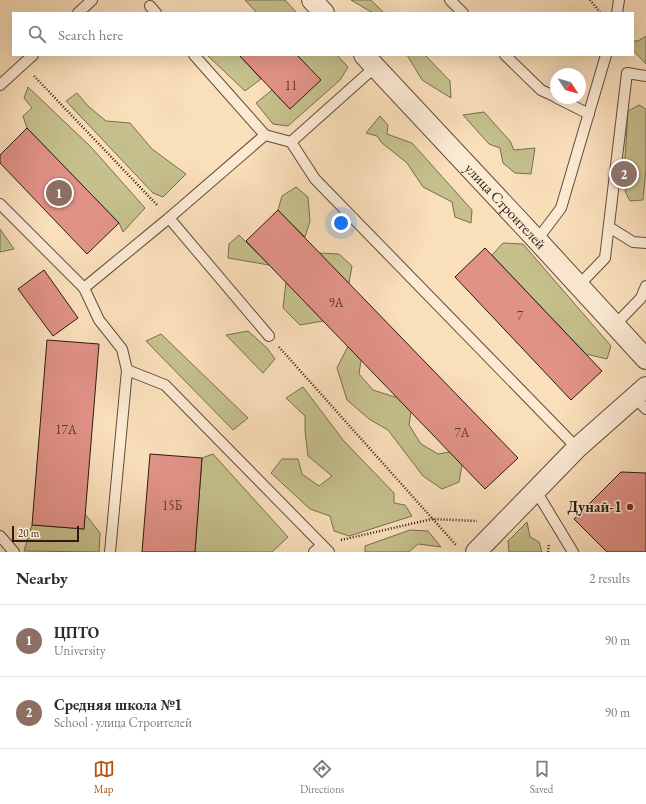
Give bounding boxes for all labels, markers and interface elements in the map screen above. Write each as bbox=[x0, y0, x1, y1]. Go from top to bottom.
search box bbox=[12, 12, 634, 56]
icon: search bbox=[26, 23, 48, 45]
text: Search here bbox=[58, 25, 123, 44]
north arrow bbox=[550, 68, 586, 104]
house number: 11 bbox=[285, 77, 297, 94]
street label: улица Строителей bbox=[461, 159, 551, 253]
pin: 2 bbox=[611, 159, 637, 189]
pin: 1 bbox=[46, 178, 72, 208]
your location bbox=[331, 213, 351, 233]
house number: 9А bbox=[328, 294, 345, 311]
house number: 7 bbox=[517, 307, 524, 324]
house number: 17А bbox=[55, 421, 78, 438]
house number: 7А bbox=[454, 424, 471, 441]
house number: 15Б bbox=[162, 497, 182, 514]
place label: Дунай-1 bbox=[567, 497, 622, 516]
marker: Дунай-1 bbox=[625, 502, 635, 512]
scale bar bbox=[12, 524, 79, 543]
text: 20 m bbox=[18, 526, 39, 540]
text: Nearby bbox=[16, 567, 68, 589]
text: 2 results bbox=[589, 570, 630, 587]
text: ЦПТО bbox=[54, 623, 99, 642]
text: 1 bbox=[26, 632, 32, 649]
text: 90 m bbox=[605, 632, 630, 649]
text: University bbox=[54, 642, 106, 659]
text: Средняя школа №1 bbox=[54, 695, 182, 714]
text: 2 bbox=[26, 704, 32, 721]
text: 90 m bbox=[605, 704, 630, 721]
text: School · улица Строителей bbox=[54, 714, 192, 731]
tab: Map bbox=[93, 758, 115, 796]
tab: Directions bbox=[300, 758, 344, 796]
tab: Saved bbox=[530, 758, 553, 796]

